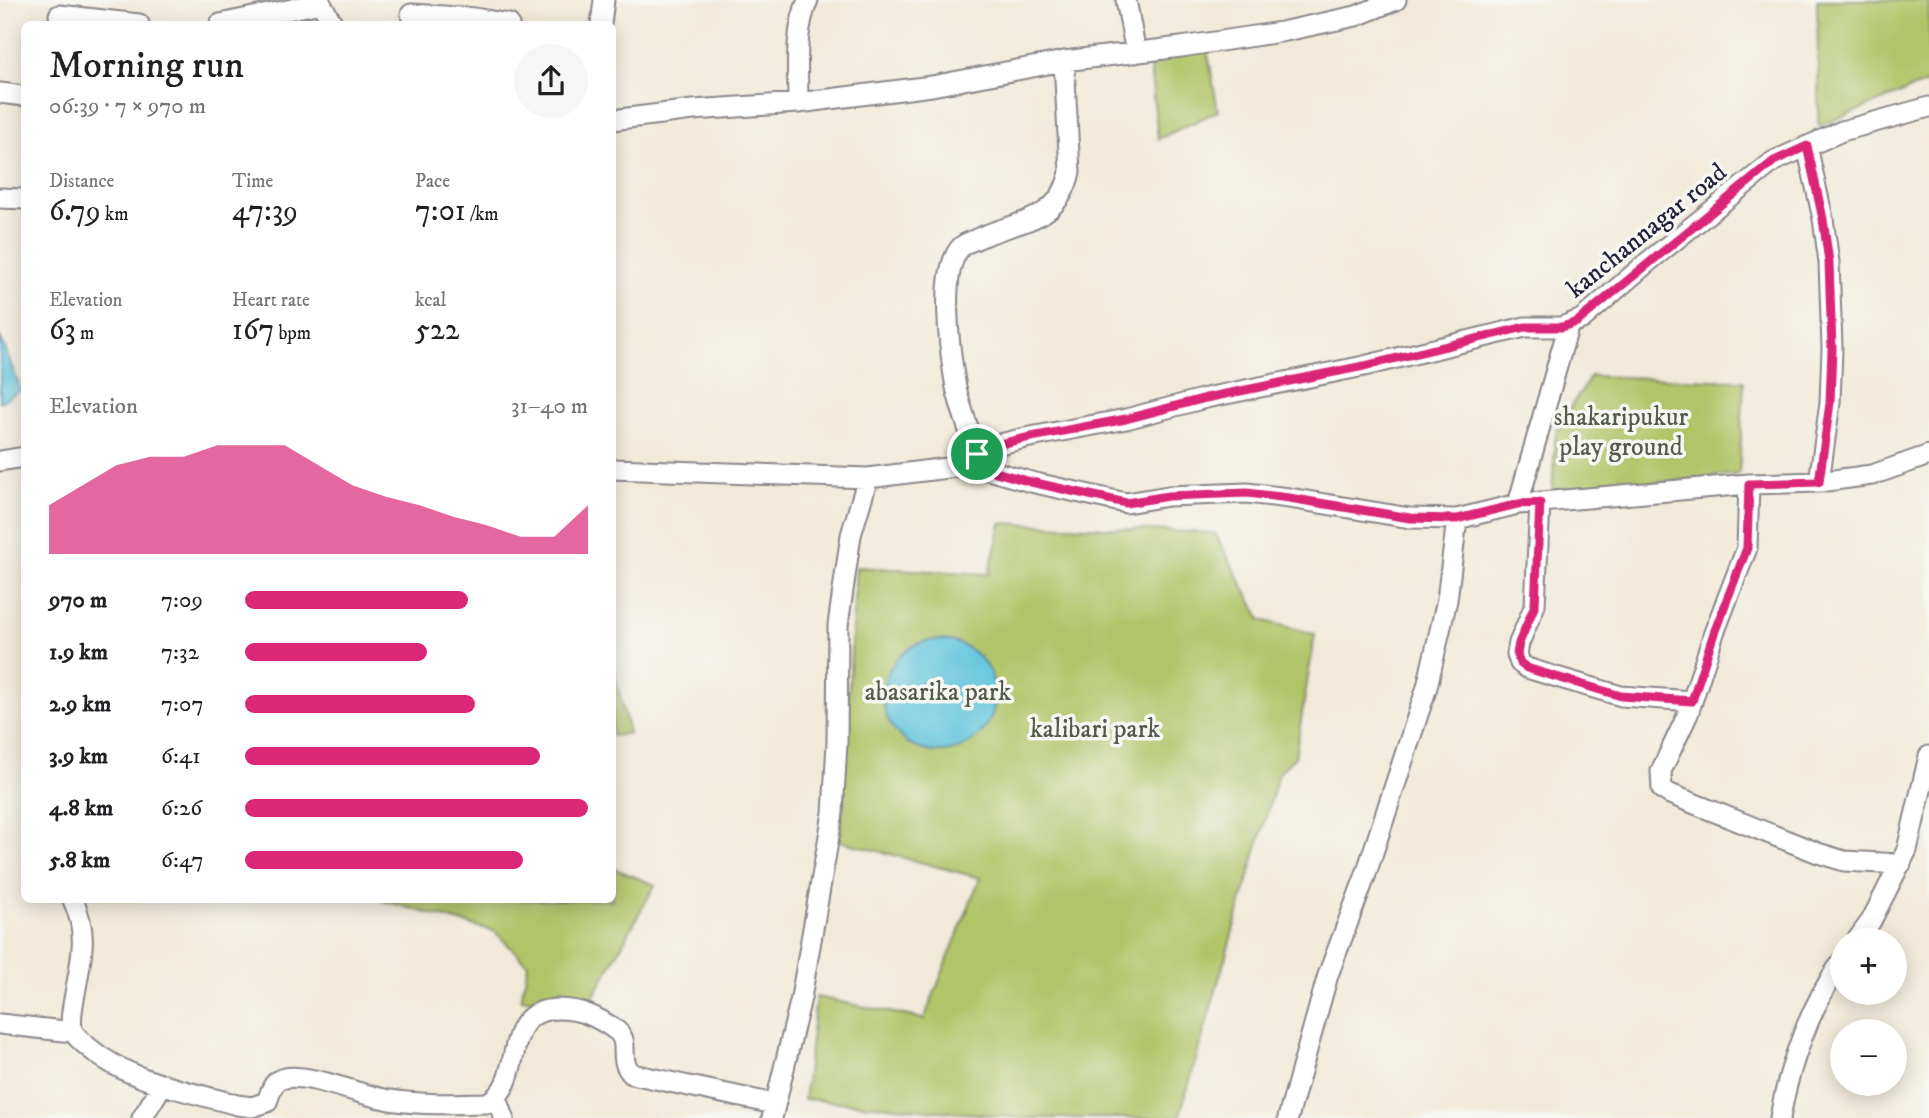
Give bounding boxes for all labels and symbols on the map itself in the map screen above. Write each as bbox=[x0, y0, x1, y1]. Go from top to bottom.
street label: kanchannagar road bbox=[1560, 156, 1734, 306]
park label: shakaripukur play ground bbox=[1554, 401, 1688, 464]
pin bbox=[947, 424, 1007, 484]
park label: abasarika park bbox=[865, 676, 1011, 709]
park label: kalibari park bbox=[1030, 713, 1160, 746]

